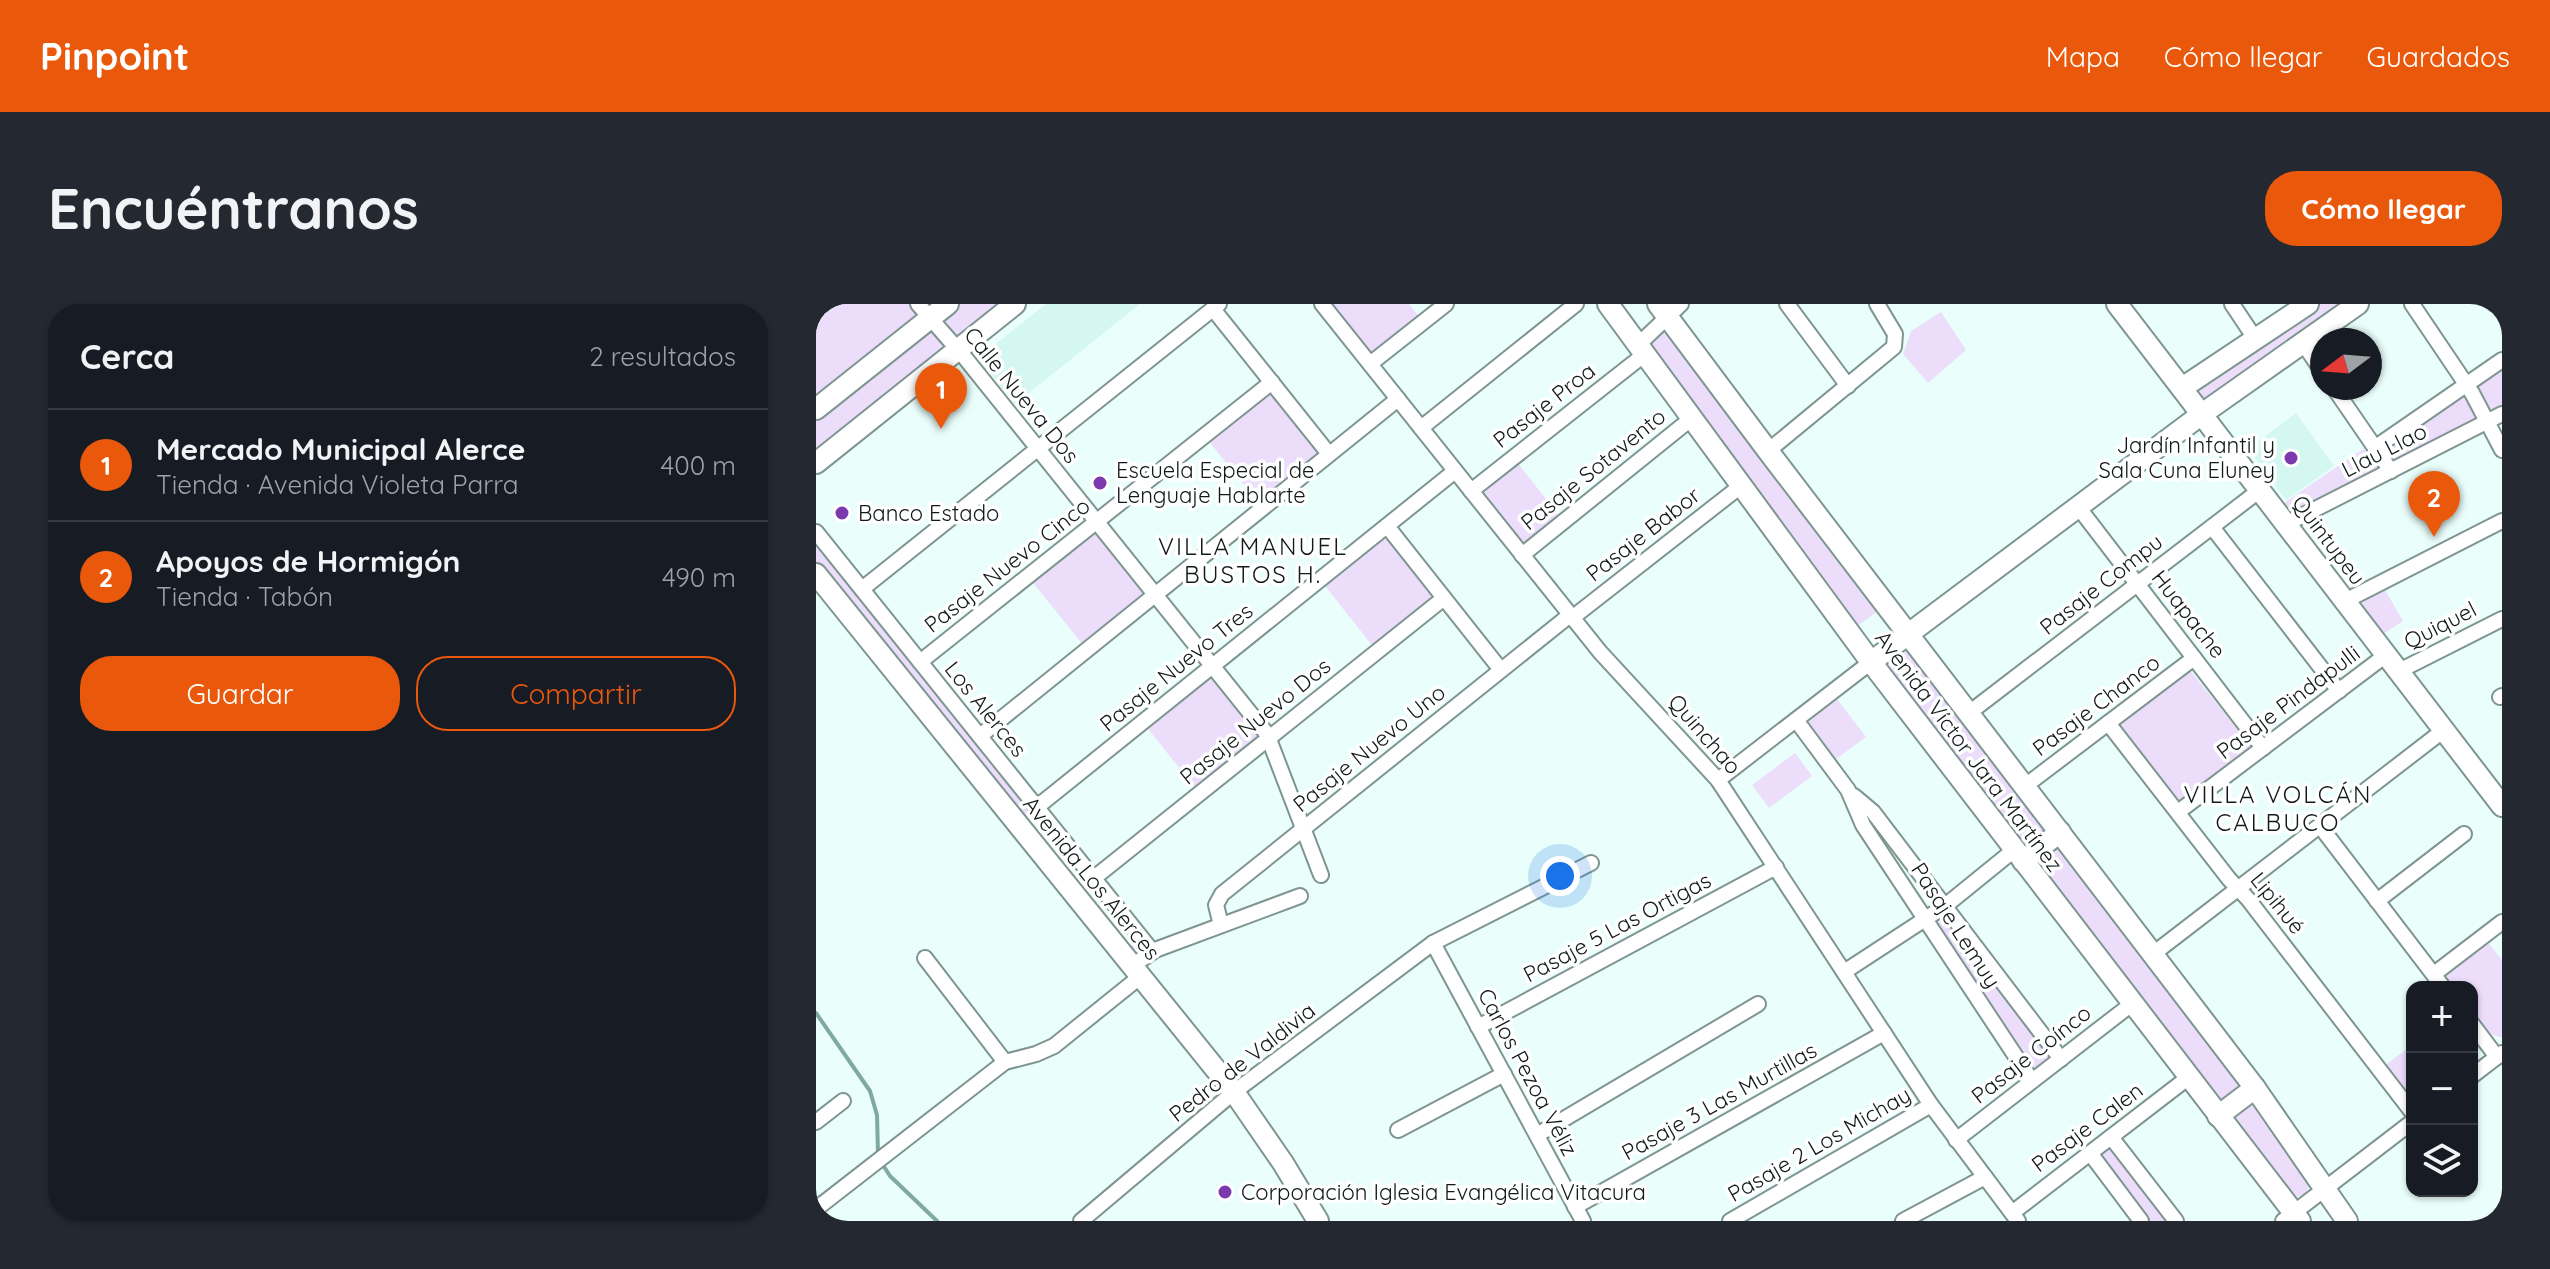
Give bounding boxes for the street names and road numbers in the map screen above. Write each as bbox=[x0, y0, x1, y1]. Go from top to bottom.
street label: Calle Nueva Dos bbox=[958, 321, 1086, 469]
street label: Pasaje Proa bbox=[1487, 356, 1601, 454]
street label: Pasaje Sotavento bbox=[1515, 402, 1671, 536]
street label: Llau Llao bbox=[2337, 417, 2431, 483]
street label: Pasaje Babor bbox=[1580, 480, 1706, 587]
street label: Quintupeu bbox=[2286, 490, 2372, 590]
street label: Pasaje Nuevo Cinco bbox=[919, 492, 1095, 638]
street label: Pasaje Compu bbox=[2034, 527, 2168, 641]
street label: Huapache bbox=[2146, 564, 2232, 664]
street label: Quiquel bbox=[2399, 595, 2481, 655]
street label: Pasaje Nuevo Tres bbox=[1094, 597, 1258, 737]
street label: Avenida Víctor Jara Martínez bbox=[1869, 625, 2069, 877]
street label: Pasaje Pindapulli bbox=[2211, 639, 2365, 765]
street label: Pasaje Chanco bbox=[2027, 648, 2165, 762]
street label: Pasaje Nuevo Dos bbox=[1174, 652, 1336, 790]
street label: Los Alerces bbox=[939, 656, 1033, 762]
street label: Pasaje Nuevo Uno bbox=[1287, 678, 1451, 818]
street label: Quinchao bbox=[1662, 688, 1748, 780]
street label: Avenida Los Alerces bbox=[1017, 790, 1167, 966]
street label: Pasaje Lemuy bbox=[1905, 857, 2007, 993]
street label: Pasaje 5 Las Ortigas bbox=[1518, 866, 1716, 988]
street label: Lipihué bbox=[2244, 866, 2312, 940]
street label: Carlos Pezoa Véliz bbox=[1472, 983, 1584, 1161]
street label: Pedro de Valdivia bbox=[1163, 996, 1321, 1128]
street label: Pasaje Coínco bbox=[1966, 999, 2096, 1109]
street label: Pasaje 3 Las Murtillas bbox=[1617, 1036, 1821, 1166]
street label: Pasaje Calen bbox=[2026, 1076, 2148, 1178]
street label: Pasaje 2 Los Michay bbox=[1723, 1080, 1915, 1208]

